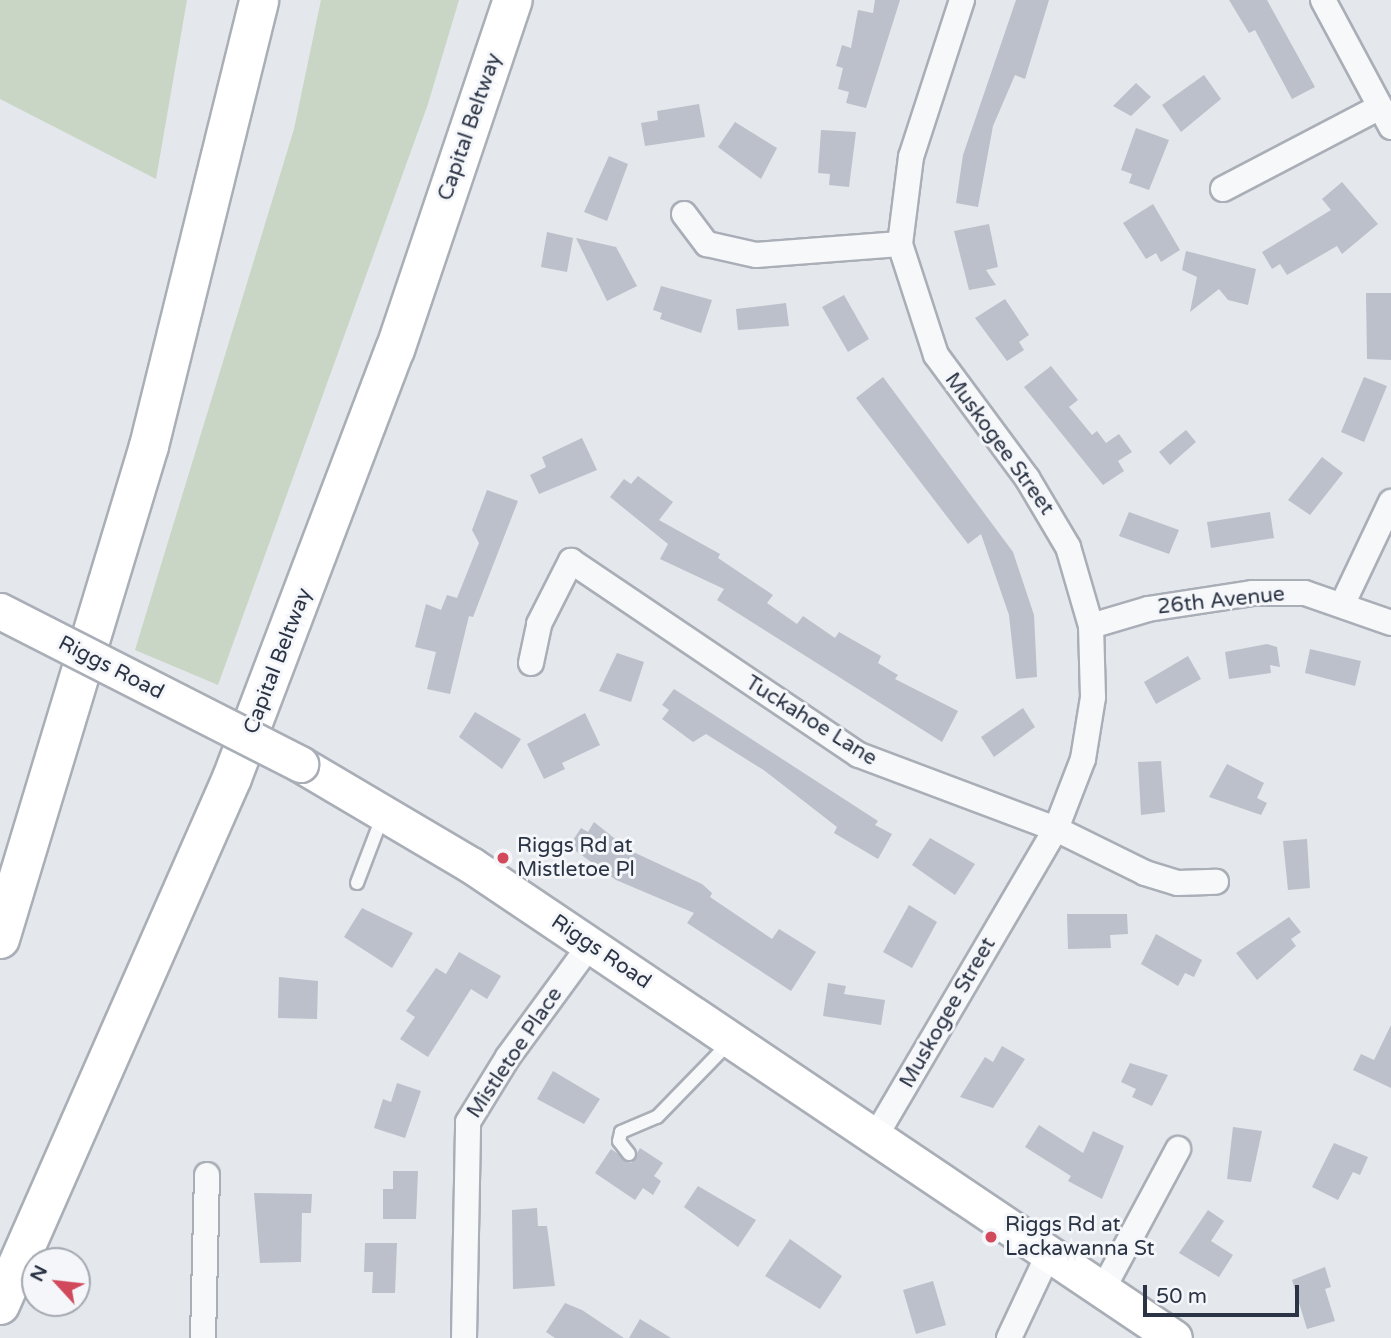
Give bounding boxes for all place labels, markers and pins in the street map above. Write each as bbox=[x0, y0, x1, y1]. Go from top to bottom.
place label: Riggs Rd at Mistletoe Pl bbox=[517, 833, 635, 883]
marker: Riggs Rd at Mistletoe Pl bbox=[495, 850, 511, 866]
place label: Riggs Rd at Lackawanna St bbox=[1005, 1212, 1155, 1262]
marker: Riggs Rd at Lackawanna St bbox=[983, 1229, 999, 1245]

